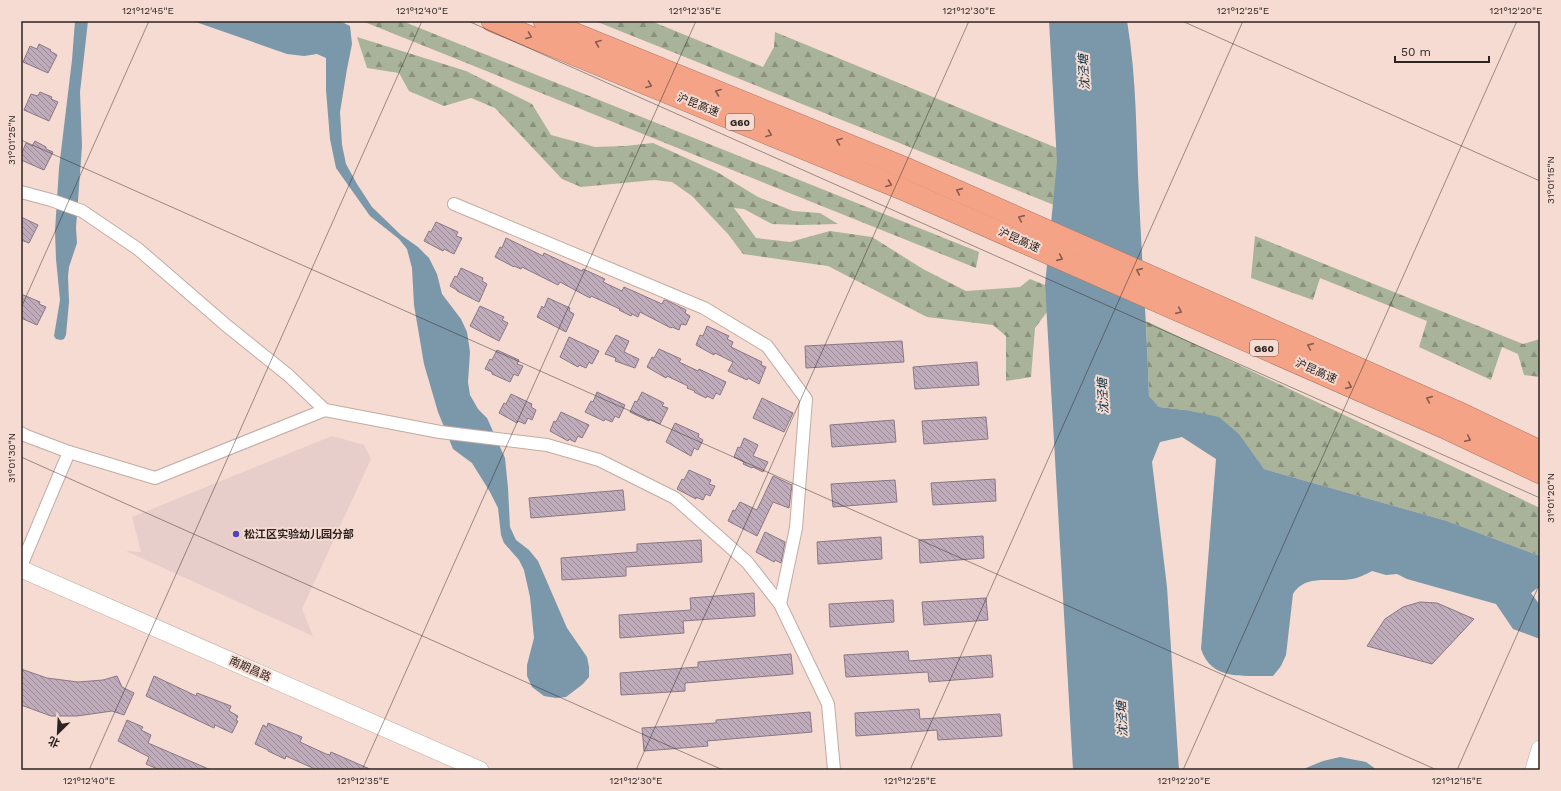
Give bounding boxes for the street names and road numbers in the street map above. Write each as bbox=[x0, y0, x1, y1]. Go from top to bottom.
street label: 沪昆高速 bbox=[675, 91, 721, 119]
road number: G60 bbox=[726, 114, 754, 130]
street label: 沪昆高速 bbox=[996, 225, 1042, 255]
road number: G60 bbox=[1250, 340, 1278, 356]
street label: 沪昆高速 bbox=[1293, 356, 1339, 386]
street label: 南期昌路 bbox=[227, 654, 273, 684]

